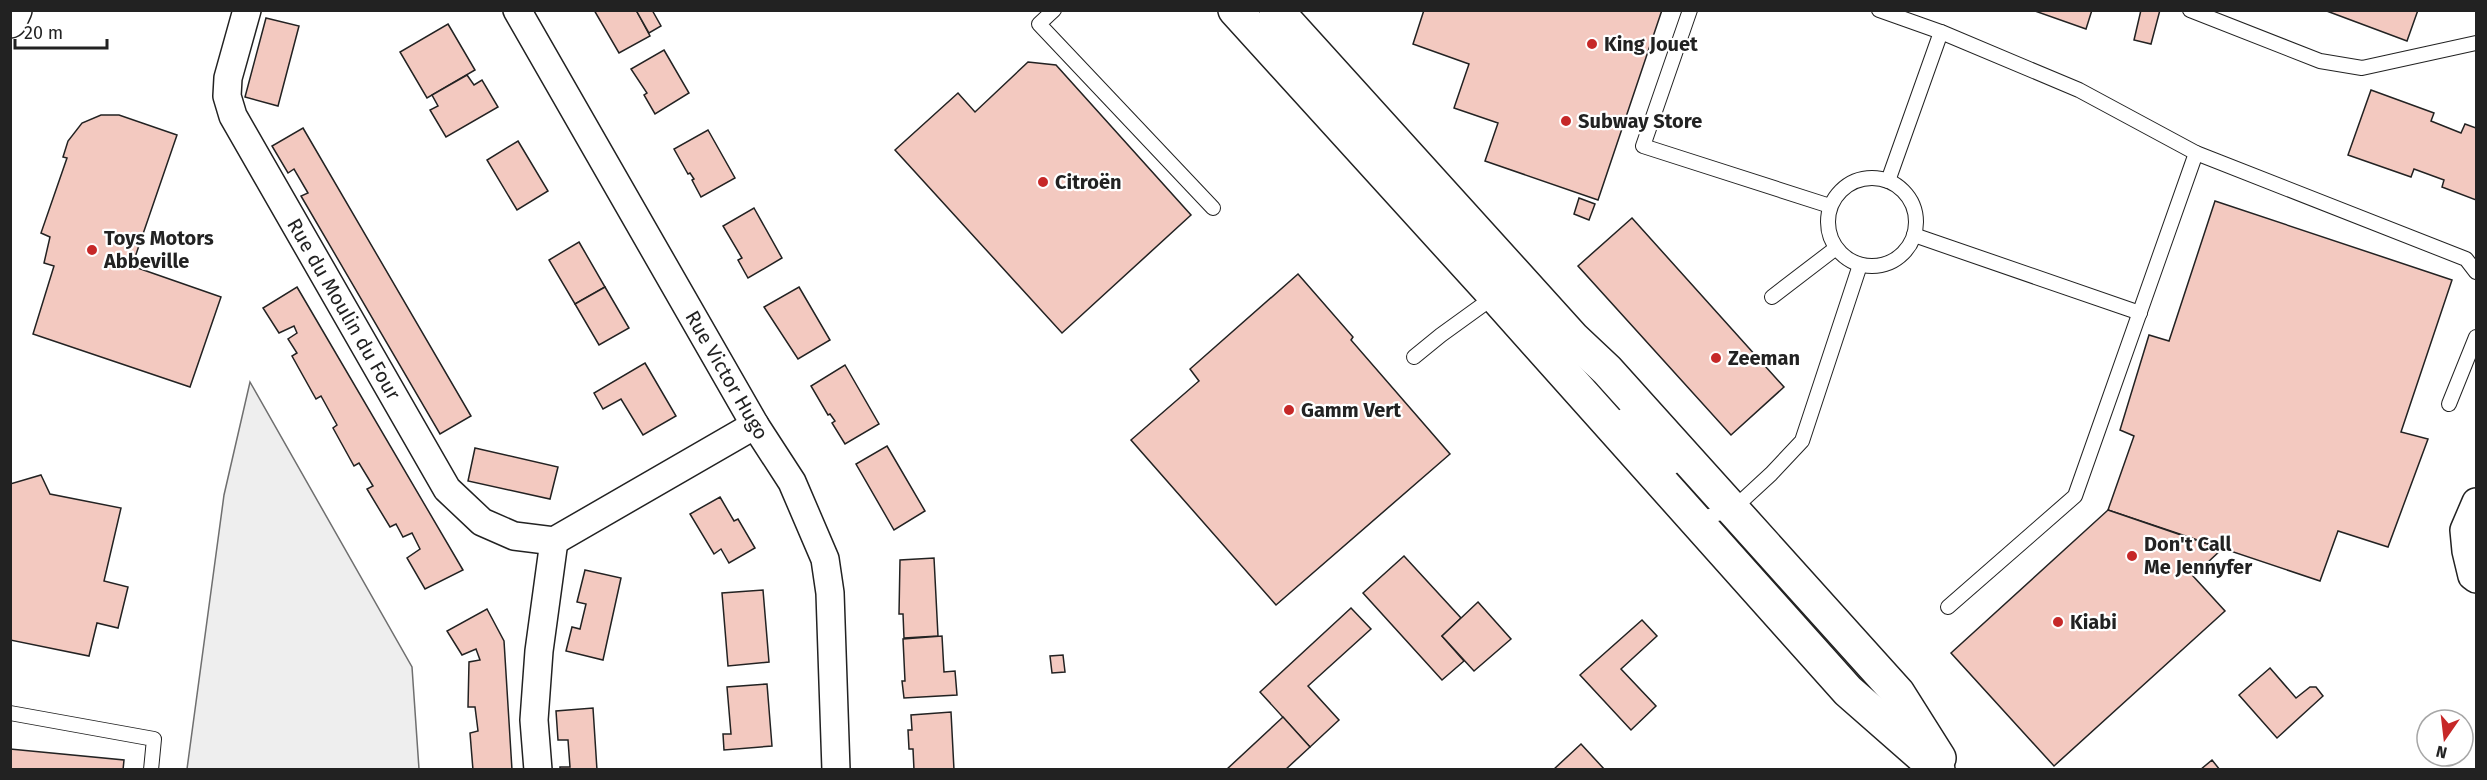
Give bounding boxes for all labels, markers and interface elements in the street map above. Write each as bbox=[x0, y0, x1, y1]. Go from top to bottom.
scale bar bbox=[15, 12, 106, 50]
text: 20 m bbox=[24, 22, 63, 44]
place label: King Jouet bbox=[1604, 32, 1698, 56]
marker: King Jouet bbox=[1585, 37, 1599, 51]
place label: Subway Store bbox=[1578, 109, 1702, 133]
marker: Subway Store bbox=[1559, 114, 1573, 128]
place label: Citroën bbox=[1055, 170, 1122, 194]
marker: Citroën bbox=[1036, 175, 1050, 189]
street label: Rue du Moulin du Four bbox=[282, 214, 406, 404]
place label: Toys Motors Abbeville bbox=[103, 226, 214, 273]
marker: Toys Motors Abbeville bbox=[85, 243, 99, 257]
street label: Rue Victor Hugo bbox=[680, 306, 774, 444]
place label: Zeeman bbox=[1728, 346, 1800, 370]
marker: Zeeman bbox=[1709, 351, 1723, 365]
place label: Gamm Vert bbox=[1301, 398, 1401, 422]
marker: Gamm Vert bbox=[1282, 403, 1296, 417]
place label: Don't Call Me Jennyfer bbox=[2144, 532, 2253, 579]
marker: Don't Call Me Jennyfer bbox=[2125, 549, 2139, 563]
place label: Kiabi bbox=[2070, 610, 2117, 634]
marker: Kiabi bbox=[2051, 615, 2065, 629]
north arrow bbox=[2415, 708, 2475, 768]
text: N bbox=[2434, 742, 2449, 763]

